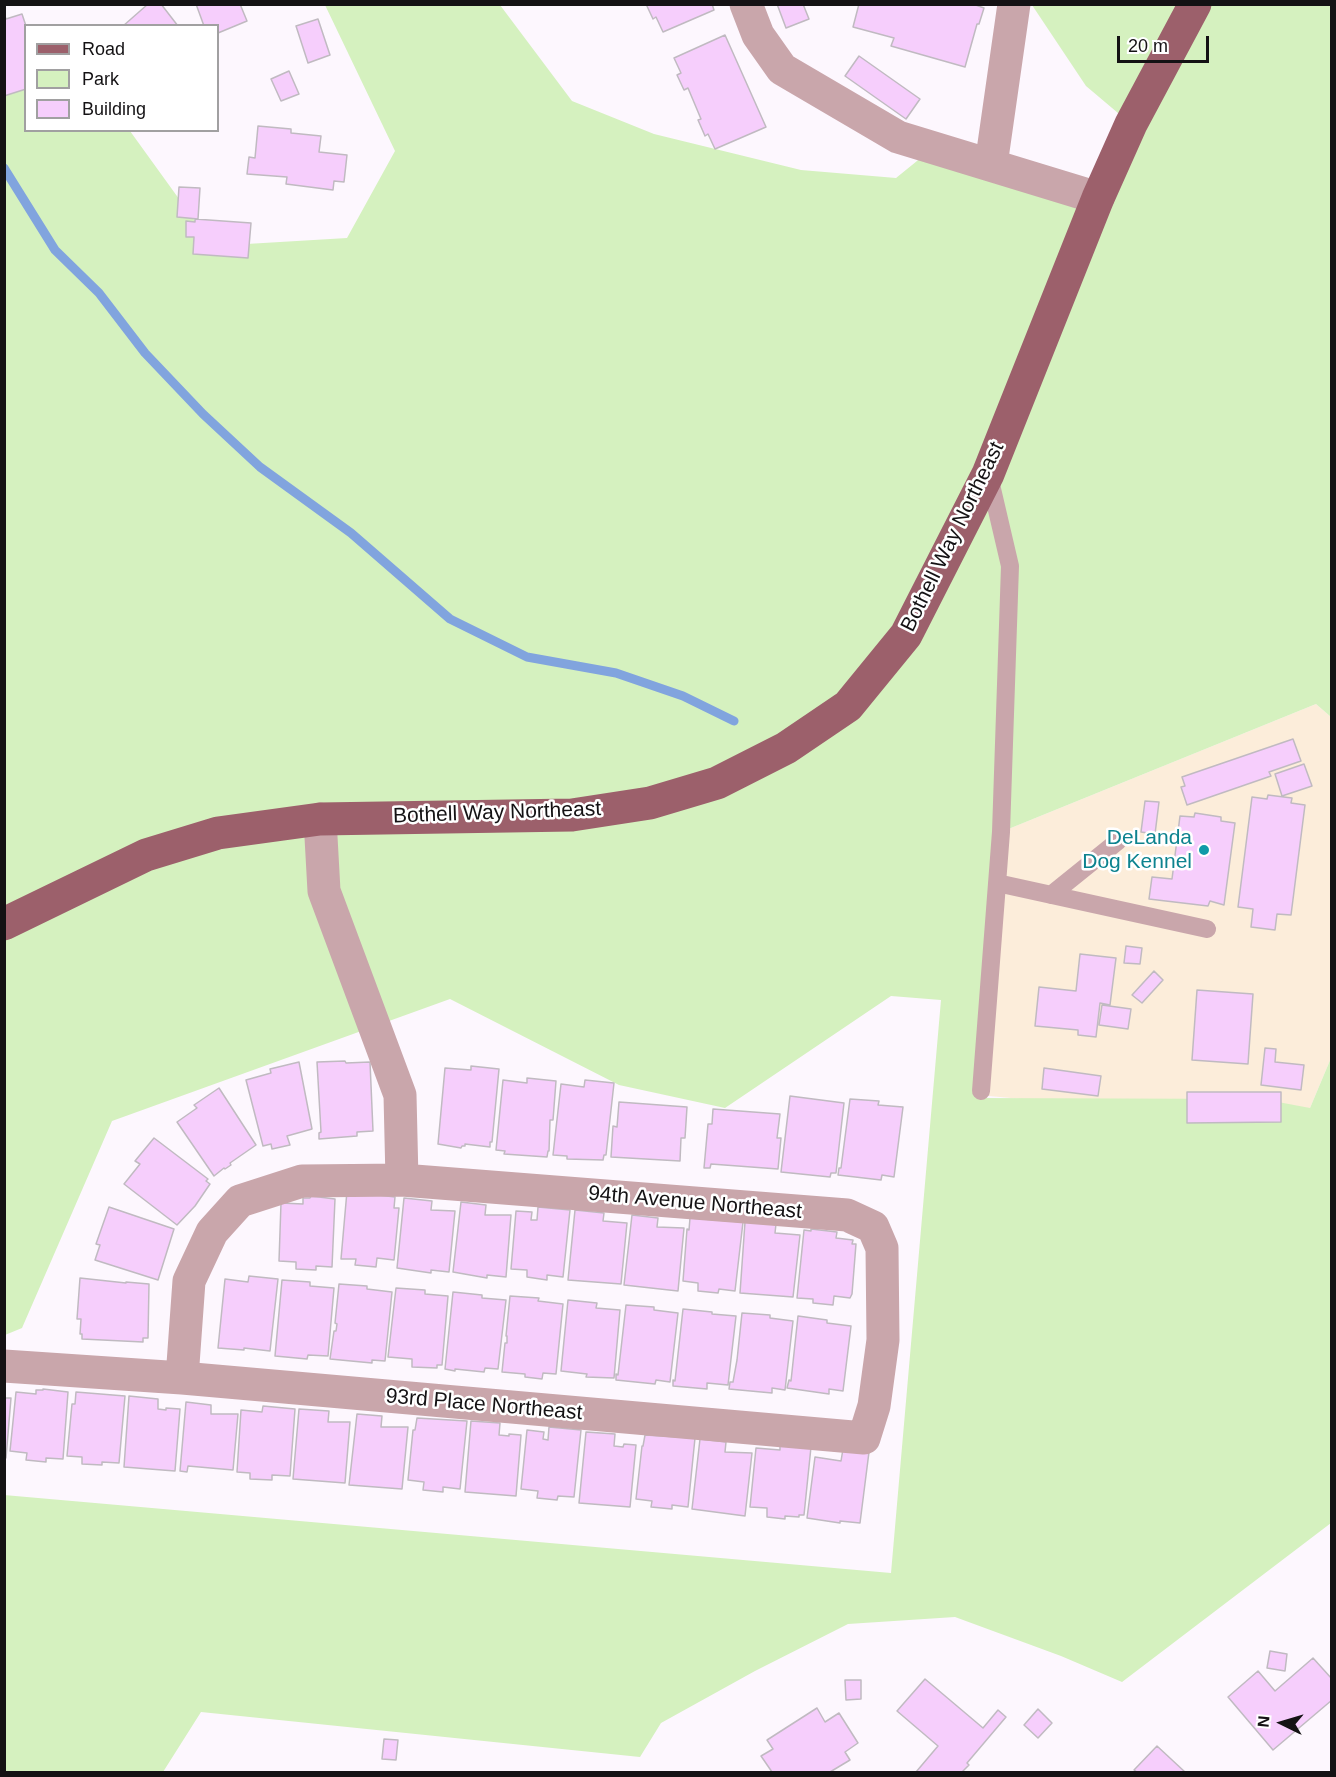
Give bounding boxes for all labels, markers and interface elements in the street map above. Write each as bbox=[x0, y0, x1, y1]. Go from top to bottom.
legend bbox=[24, 24, 219, 132]
scale bar bbox=[1120, 24, 1212, 62]
text: 20 m bbox=[1128, 36, 1168, 56]
text: Road bbox=[82, 39, 125, 59]
text: Park bbox=[82, 69, 119, 89]
text: Building bbox=[82, 99, 146, 119]
street label: Bothell Way Northeast bbox=[896, 438, 1010, 636]
street label: Bothell Way Northeast bbox=[393, 797, 601, 829]
place label: DeLanda Dog Kennel bbox=[1082, 825, 1192, 875]
marker: DeLanda Dog Kennel bbox=[1197, 843, 1211, 857]
street label: 94th Avenue Northeast bbox=[587, 1181, 803, 1225]
street label: 93rd Place Northeast bbox=[385, 1384, 583, 1426]
north arrow bbox=[1252, 1693, 1312, 1753]
text: N bbox=[1255, 1715, 1273, 1728]

